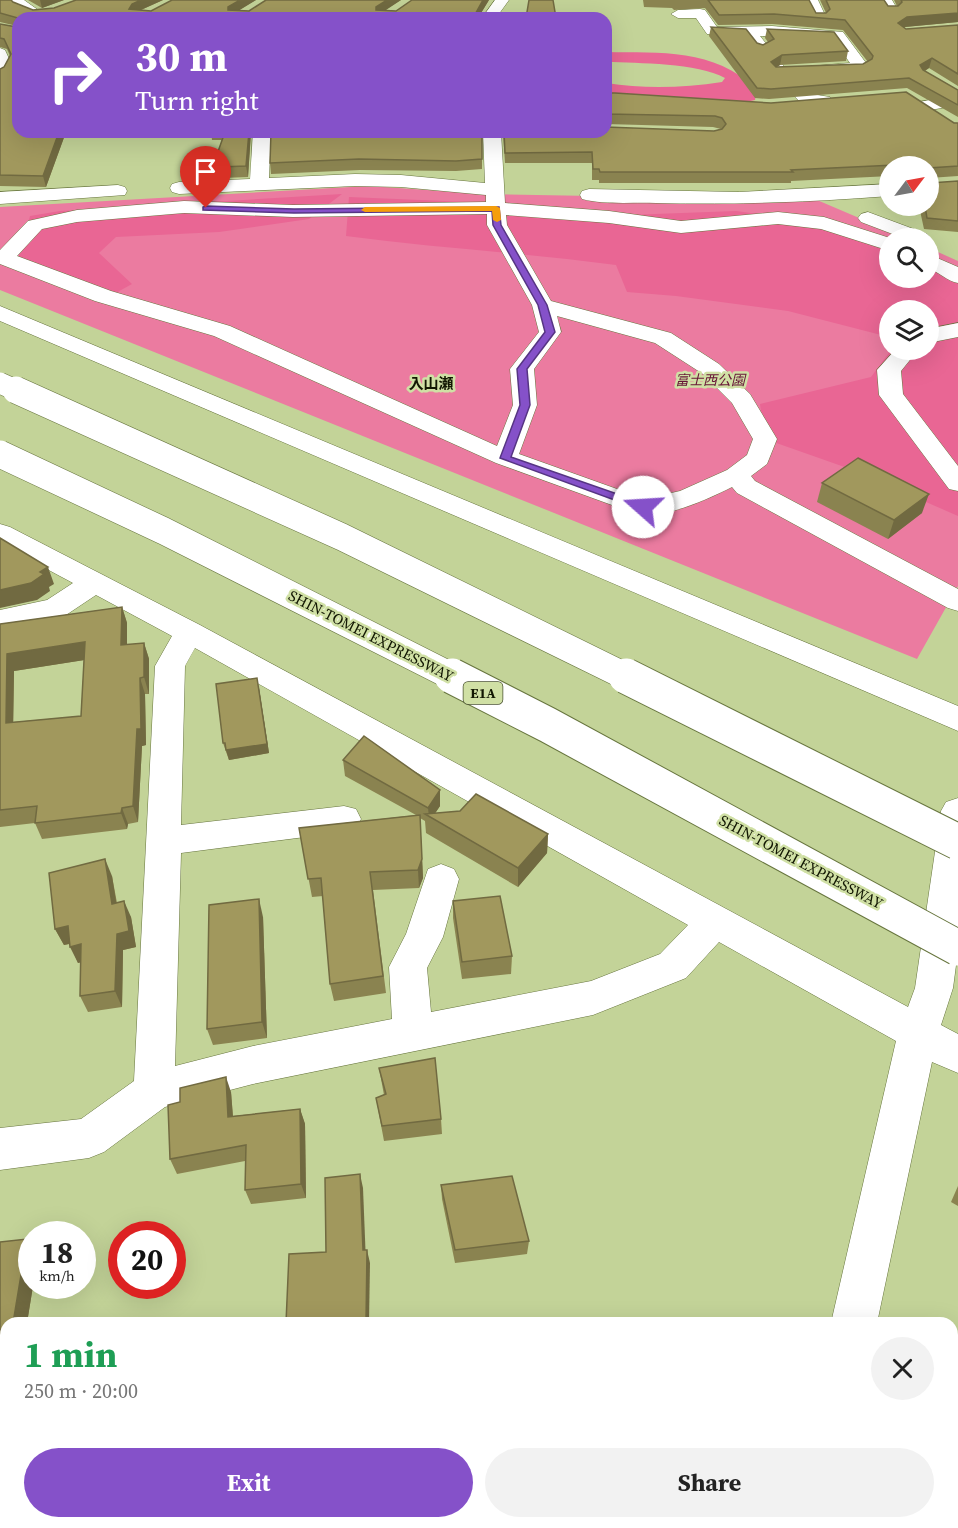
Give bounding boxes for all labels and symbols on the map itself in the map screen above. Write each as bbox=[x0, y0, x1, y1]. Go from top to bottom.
pin bbox=[180, 146, 231, 208]
north arrow bbox=[879, 156, 939, 216]
park label: 富士西公園 bbox=[675, 370, 747, 390]
district label: 入山瀬 bbox=[408, 373, 454, 394]
position arrow bbox=[611, 475, 675, 539]
street label: SHIN-TOMEI EXPRESSWAY bbox=[285, 585, 458, 687]
road number: E1A bbox=[464, 682, 502, 704]
street label: SHIN-TOMEI EXPRESSWAY bbox=[716, 809, 887, 914]
speed limit sign: 20 bbox=[108, 1221, 186, 1299]

